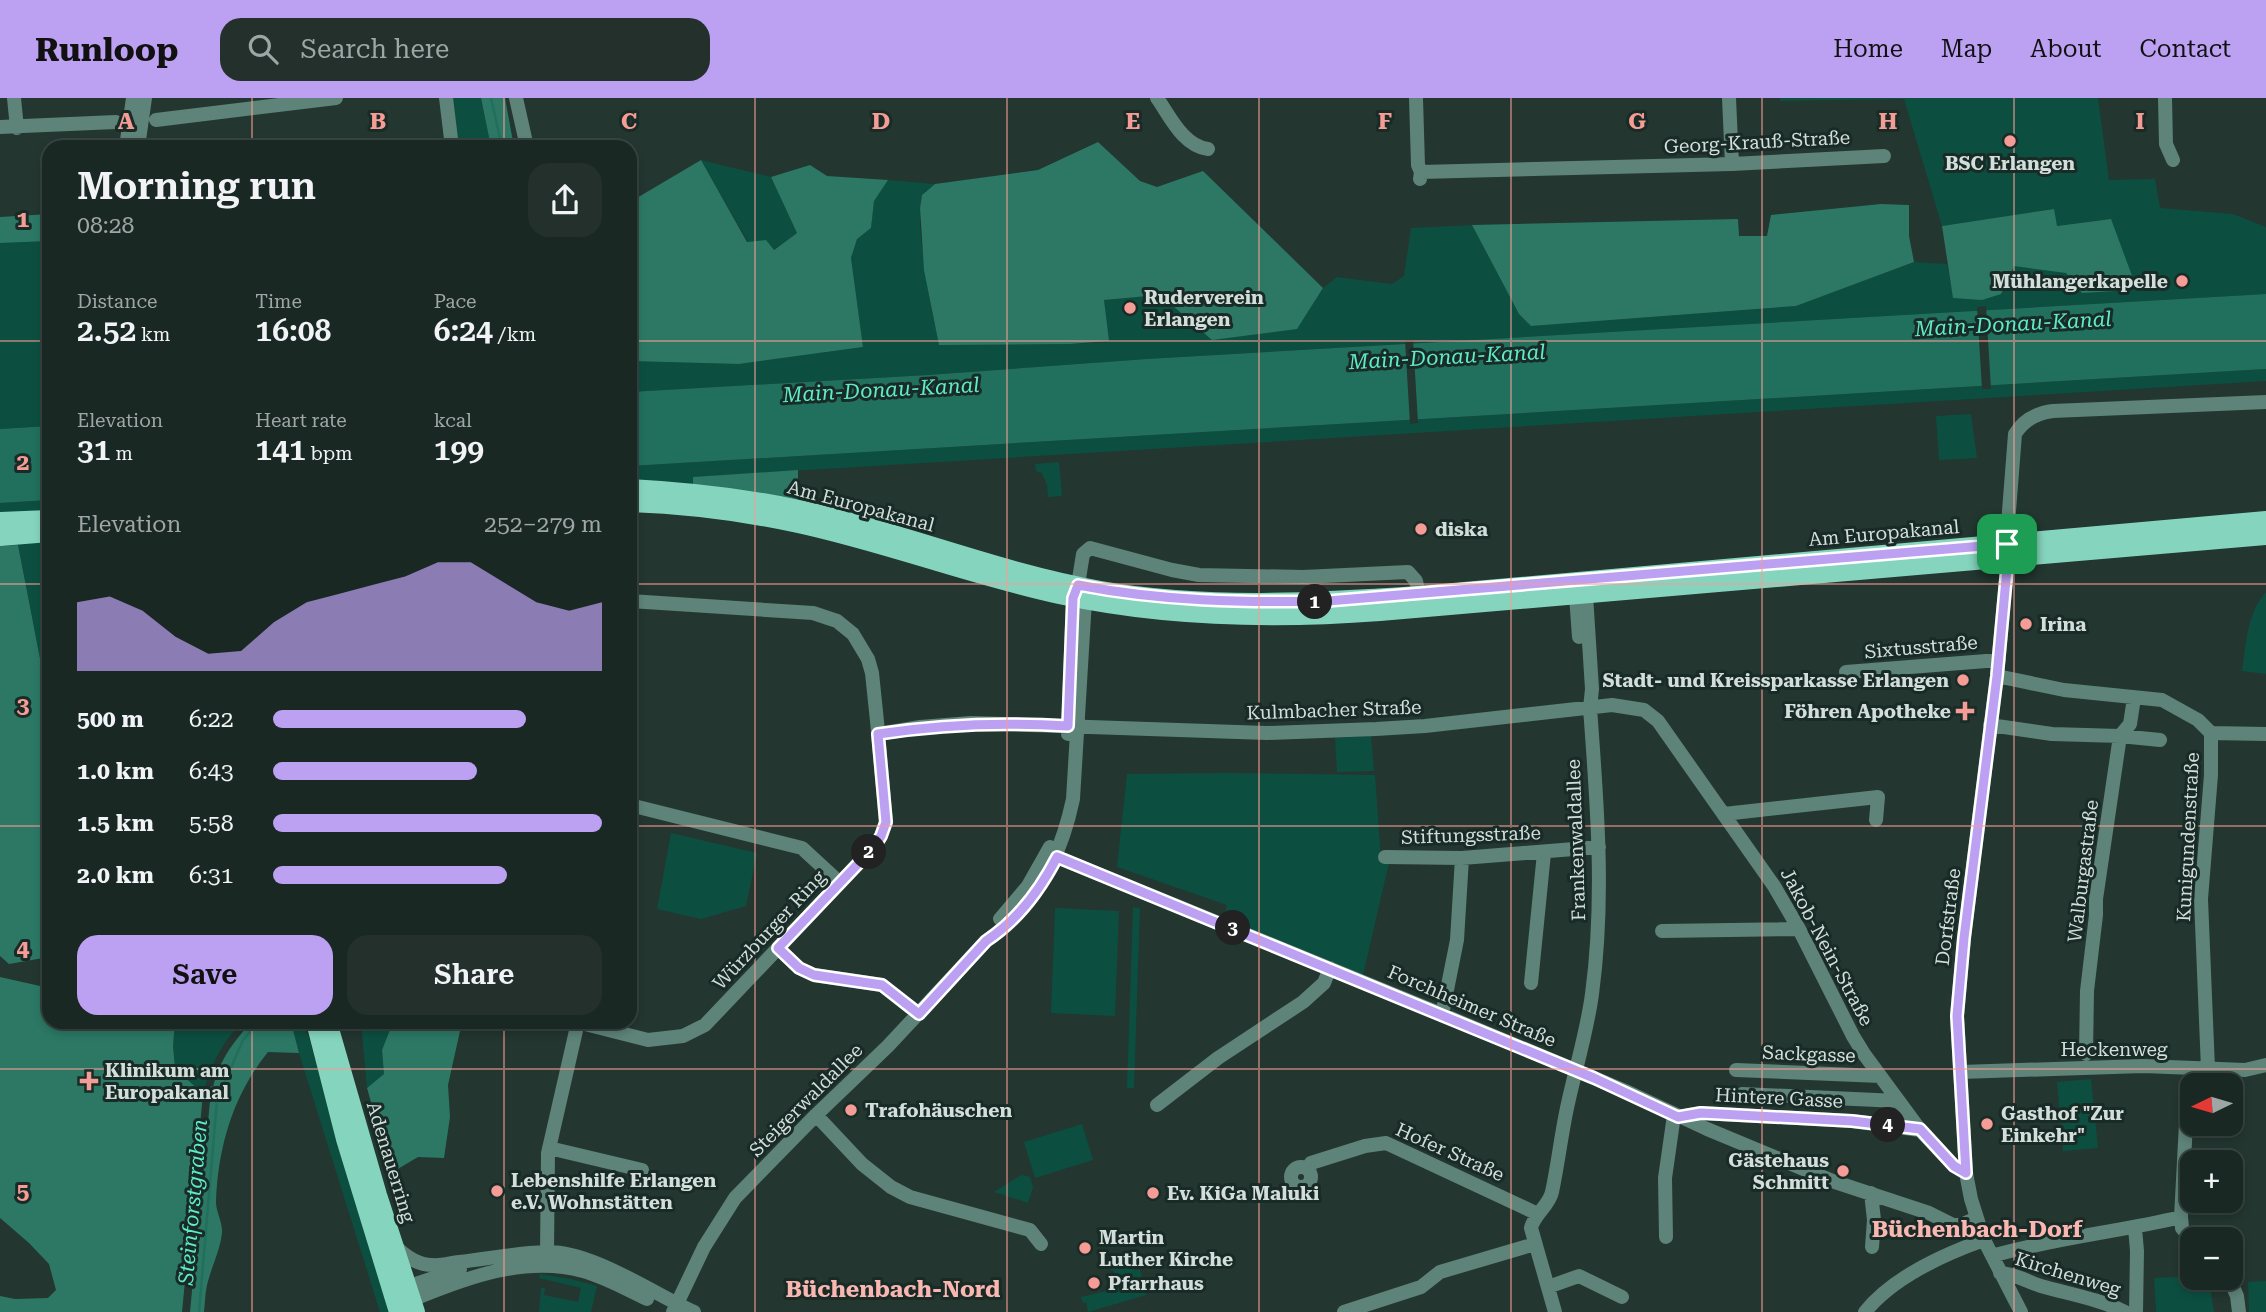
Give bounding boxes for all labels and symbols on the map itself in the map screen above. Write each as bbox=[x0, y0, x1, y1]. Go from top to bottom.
text: A bbox=[118, 108, 135, 135]
text: B bbox=[370, 108, 386, 135]
text: C bbox=[621, 108, 637, 135]
text: D bbox=[872, 108, 890, 135]
text: E bbox=[1126, 108, 1140, 135]
text: F bbox=[1378, 108, 1392, 135]
text: G bbox=[1628, 108, 1646, 135]
text: H bbox=[1879, 108, 1898, 135]
text: I bbox=[2135, 108, 2145, 135]
street label: Georg-Krauß-Straße bbox=[1663, 126, 1851, 158]
marker: BSC Erlangen bbox=[2002, 133, 2018, 149]
place label: BSC Erlangen bbox=[1945, 152, 2075, 175]
text: 1 bbox=[17, 206, 30, 233]
place label: Mühlangerkapelle bbox=[1992, 270, 2168, 293]
marker: Mühlangerkapelle bbox=[2174, 273, 2190, 289]
place label: Ruderverein Erlangen bbox=[1144, 286, 1264, 331]
marker: Ruderverein Erlangen bbox=[1122, 300, 1138, 316]
water label: Main-Donau-Kanal bbox=[1913, 307, 2112, 341]
water label: Main-Donau-Kanal bbox=[1347, 340, 1546, 374]
water label: Main-Donau-Kanal bbox=[781, 373, 980, 407]
text: 2 bbox=[17, 449, 29, 476]
street label: Am Europakanal bbox=[785, 475, 937, 537]
pin bbox=[1977, 514, 2037, 574]
street label: Am Europakanal bbox=[1808, 515, 1960, 551]
place label: diska bbox=[1435, 518, 1488, 541]
marker: diska bbox=[1413, 521, 1429, 537]
pin: 1 bbox=[1298, 584, 1332, 620]
place label: Irina bbox=[2040, 613, 2086, 636]
marker: Irina bbox=[2018, 616, 2034, 632]
street label: Sixtusstraße bbox=[1863, 631, 1979, 663]
place label: Stadt- und Kreissparkasse Erlangen bbox=[1603, 669, 1949, 692]
marker: Stadt- und Kreissparkasse Erlangen bbox=[1955, 672, 1971, 688]
text: 3 bbox=[17, 692, 30, 719]
street label: Kulmbacher Straße bbox=[1246, 695, 1422, 725]
place label: Föhren Apotheke bbox=[1784, 700, 1951, 723]
marker: Föhren Apotheke bbox=[1957, 703, 1973, 719]
street label: Kunigundenstraße bbox=[2172, 752, 2204, 922]
street label: Frankenwaldallee bbox=[1562, 759, 1590, 921]
street label: Walburgastraße bbox=[2063, 798, 2103, 944]
street label: Stiftungsstraße bbox=[1401, 821, 1541, 849]
pin: 2 bbox=[852, 834, 886, 870]
street label: Jakob-Nein-Straße bbox=[1776, 864, 1878, 1030]
street label: Würzburger Ring bbox=[708, 865, 830, 994]
street label: Dorfstraße bbox=[1931, 867, 1965, 967]
pin: 3 bbox=[1216, 910, 1250, 946]
text: 4 bbox=[17, 935, 30, 962]
street label: Forchheimer Straße bbox=[1384, 960, 1560, 1052]
street label: Heckenweg bbox=[2060, 1038, 2168, 1061]
street label: Steigerwaldallee bbox=[745, 1039, 867, 1161]
street label: Sackgasse bbox=[1762, 1041, 1856, 1067]
place label: Klinikum am Europakanal bbox=[105, 1059, 230, 1104]
marker: Klinikum am Europakanal bbox=[79, 1071, 99, 1091]
north arrow bbox=[2180, 1073, 2244, 1136]
street label: Hintere Gasse bbox=[1714, 1083, 1844, 1113]
street label: Adenauerring bbox=[362, 1099, 420, 1225]
place label: Trafohäuschen bbox=[865, 1099, 1012, 1122]
marker: Trafohäuschen bbox=[843, 1102, 859, 1118]
place label: Gasthof "Zur Einkehr" bbox=[2001, 1102, 2124, 1147]
pin: 4 bbox=[1870, 1108, 1906, 1142]
marker: Gasthof "Zur Einkehr" bbox=[1979, 1116, 1995, 1132]
water label: Steinforstgraben bbox=[174, 1118, 212, 1287]
street label: Hofer Straße bbox=[1392, 1118, 1508, 1186]
place label: Gästehaus Schmitt bbox=[1728, 1149, 1829, 1194]
marker: Gästehaus Schmitt bbox=[1835, 1163, 1851, 1179]
place label: Lebenshilfe Erlangen e.V. Wohnstätten bbox=[511, 1169, 716, 1214]
text: 5 bbox=[17, 1178, 30, 1205]
place label: Ev. KiGa Maluki bbox=[1167, 1182, 1319, 1205]
marker: Lebenshilfe Erlangen e.V. Wohnstätten bbox=[489, 1183, 505, 1199]
marker: Ev. KiGa Maluki bbox=[1145, 1185, 1161, 1201]
district label: Büchenbach-Dorf bbox=[1872, 1216, 2084, 1243]
place label: Martin Luther Kirche bbox=[1099, 1226, 1233, 1271]
marker: Martin Luther Kirche bbox=[1077, 1240, 1093, 1256]
street label: Kirchenweg bbox=[2012, 1247, 2124, 1301]
place label: Pfarrhaus bbox=[1108, 1272, 1204, 1295]
marker: Pfarrhaus bbox=[1086, 1275, 1102, 1291]
district label: Büchenbach-Nord bbox=[786, 1276, 1000, 1303]

